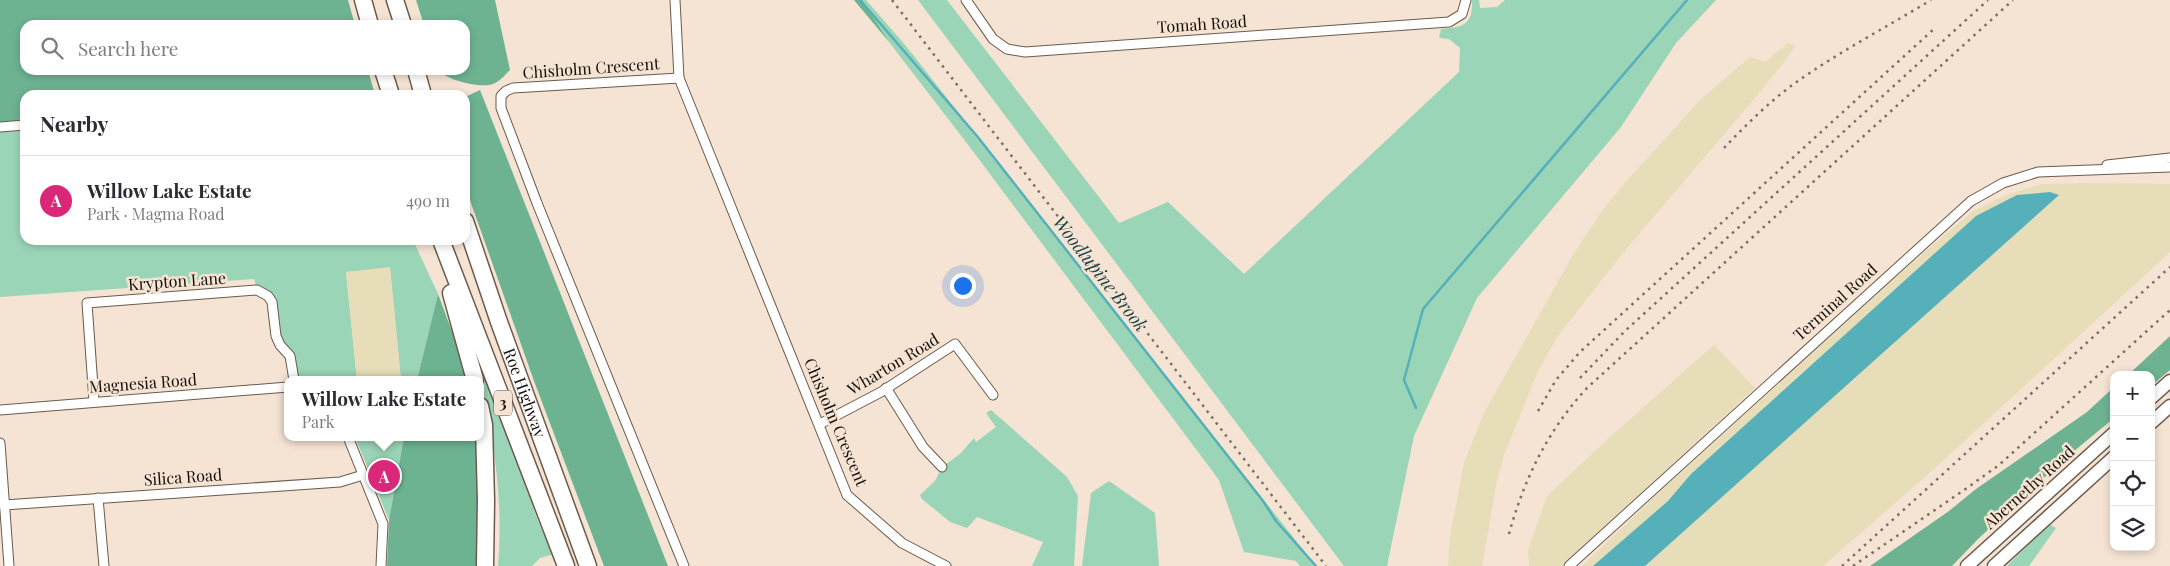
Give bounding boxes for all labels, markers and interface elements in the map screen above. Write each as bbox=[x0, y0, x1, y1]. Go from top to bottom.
street label: Tomah Road bbox=[1156, 10, 1248, 37]
search box bbox=[20, 20, 470, 75]
icon: search bbox=[38, 34, 66, 62]
text: Search here bbox=[78, 35, 178, 61]
street label: Chisholm Crescent bbox=[522, 52, 660, 83]
text: Nearby bbox=[40, 109, 109, 137]
text: Willow Lake Estate bbox=[87, 177, 252, 203]
text: A bbox=[51, 190, 61, 211]
text: 490 m bbox=[406, 190, 450, 211]
text: Park · Magma Road bbox=[87, 203, 224, 224]
water label: Woodlupine Brook bbox=[1048, 210, 1154, 337]
street label: Terminal Road bbox=[1788, 258, 1881, 345]
street label: Krypton Lane bbox=[127, 267, 227, 294]
your location bbox=[950, 273, 976, 299]
street label: Wharton Road bbox=[842, 328, 942, 400]
street label: Roe Highway bbox=[499, 345, 551, 440]
street label: Chisholm Crescent bbox=[800, 355, 873, 489]
street label: Magnesia Road bbox=[88, 368, 198, 397]
map controls bbox=[2110, 371, 2155, 551]
button: + bbox=[2110, 371, 2155, 416]
popup bbox=[284, 376, 484, 441]
text: Willow Lake Estate bbox=[302, 385, 466, 411]
road number: 3 bbox=[494, 390, 512, 416]
text: Park bbox=[302, 411, 335, 432]
button: − bbox=[2110, 416, 2155, 461]
street label: Abernethy Road bbox=[1978, 440, 2078, 534]
pin: A bbox=[368, 457, 400, 495]
button: locate bbox=[2110, 461, 2155, 506]
street label: Silica Road bbox=[143, 463, 223, 490]
button: layers bbox=[2110, 506, 2155, 551]

